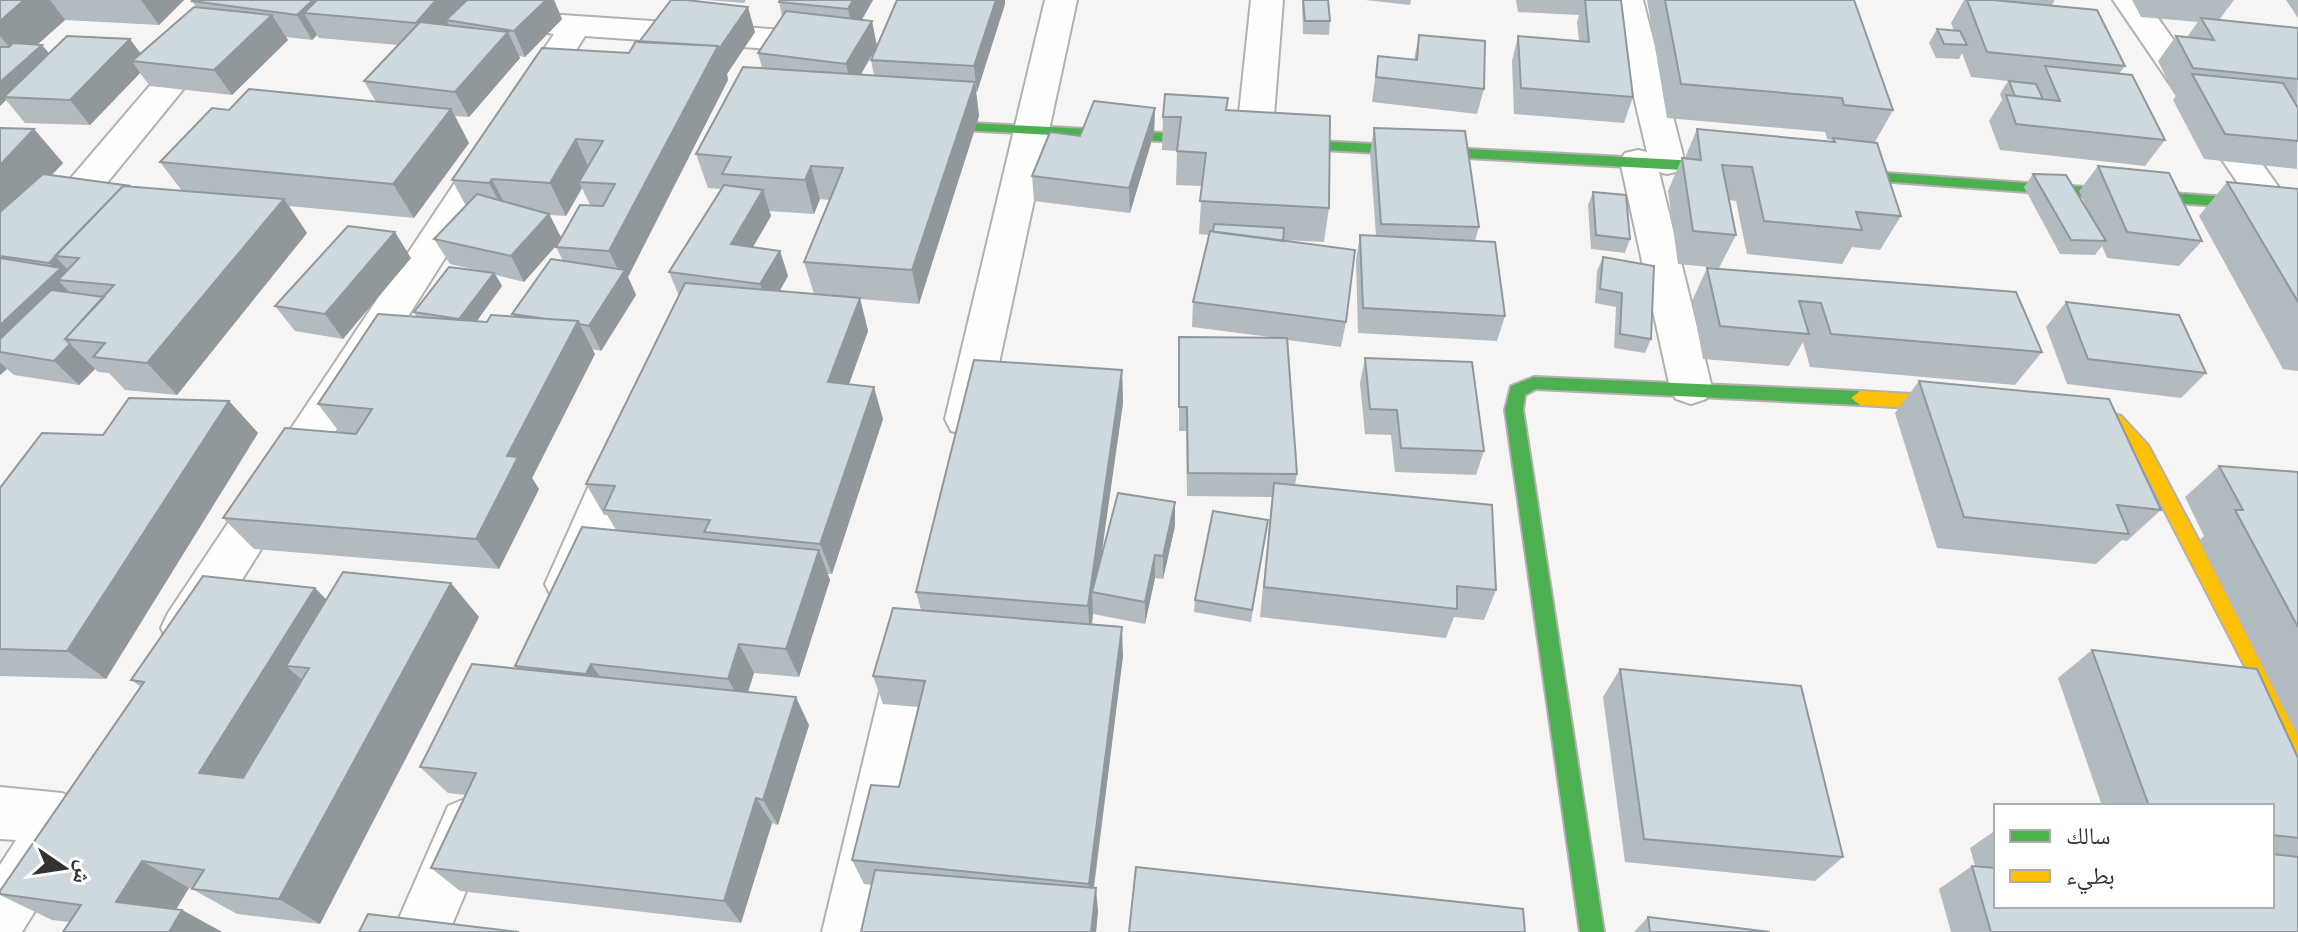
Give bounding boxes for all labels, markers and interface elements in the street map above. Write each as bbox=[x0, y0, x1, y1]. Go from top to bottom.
legend bbox=[1994, 804, 2274, 908]
text: سالك bbox=[2066, 823, 2111, 853]
north arrow bbox=[24, 828, 104, 908]
text: ش bbox=[65, 858, 97, 886]
text: بطيء bbox=[2066, 863, 2115, 895]

